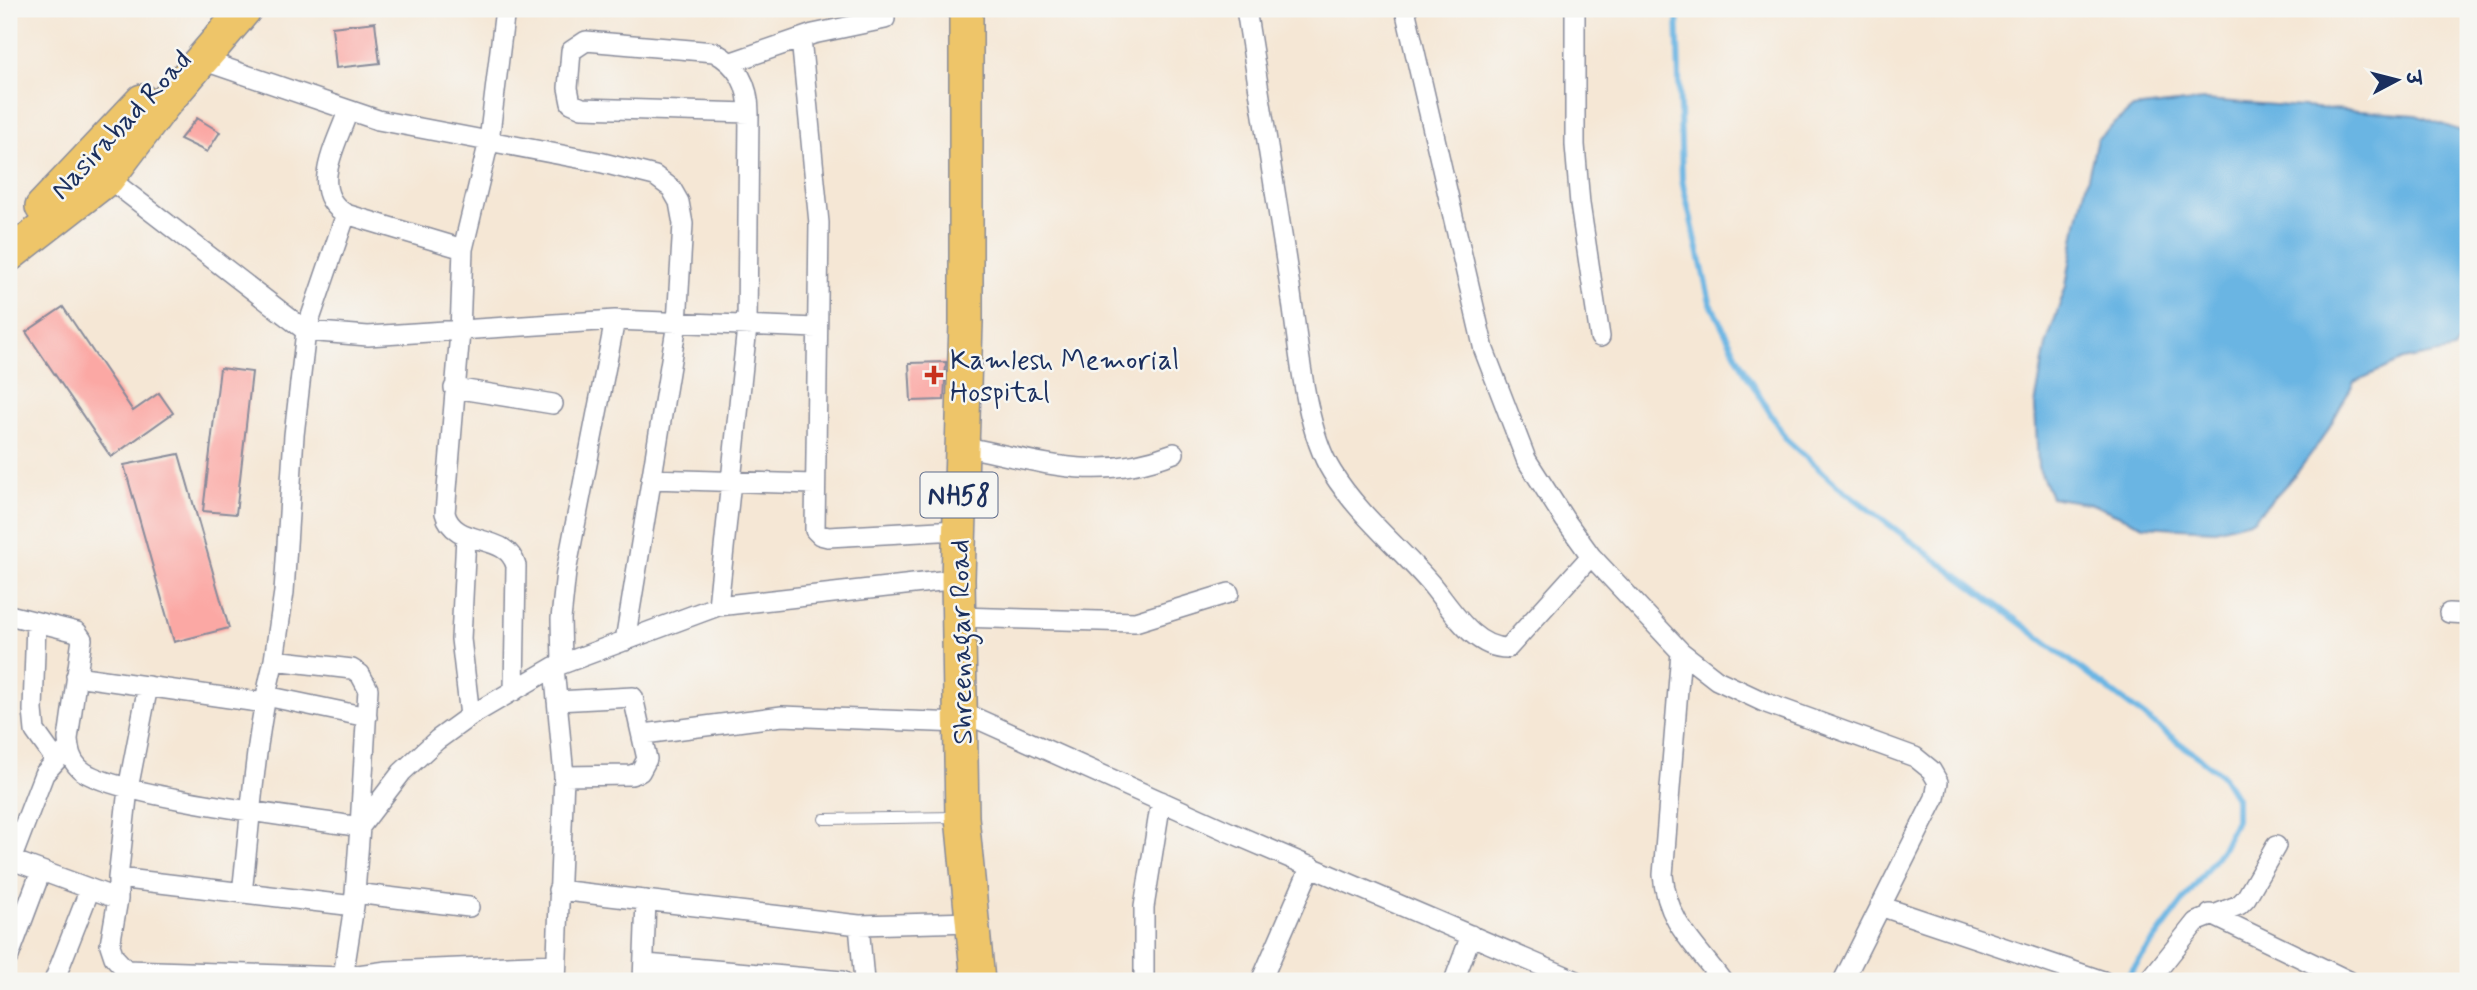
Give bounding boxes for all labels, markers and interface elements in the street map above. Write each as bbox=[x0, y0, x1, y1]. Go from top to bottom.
street label: Nasirabad Road bbox=[43, 43, 201, 208]
north arrow bbox=[2362, 46, 2432, 116]
text: उ bbox=[2399, 68, 2426, 88]
place label: Kamlesh Memorial Hospital bbox=[950, 343, 1179, 412]
marker: Kamlesh Memorial Hospital bbox=[924, 365, 944, 385]
road number: NH58 bbox=[920, 472, 998, 517]
street label: Shreenagar Road bbox=[942, 539, 986, 745]

